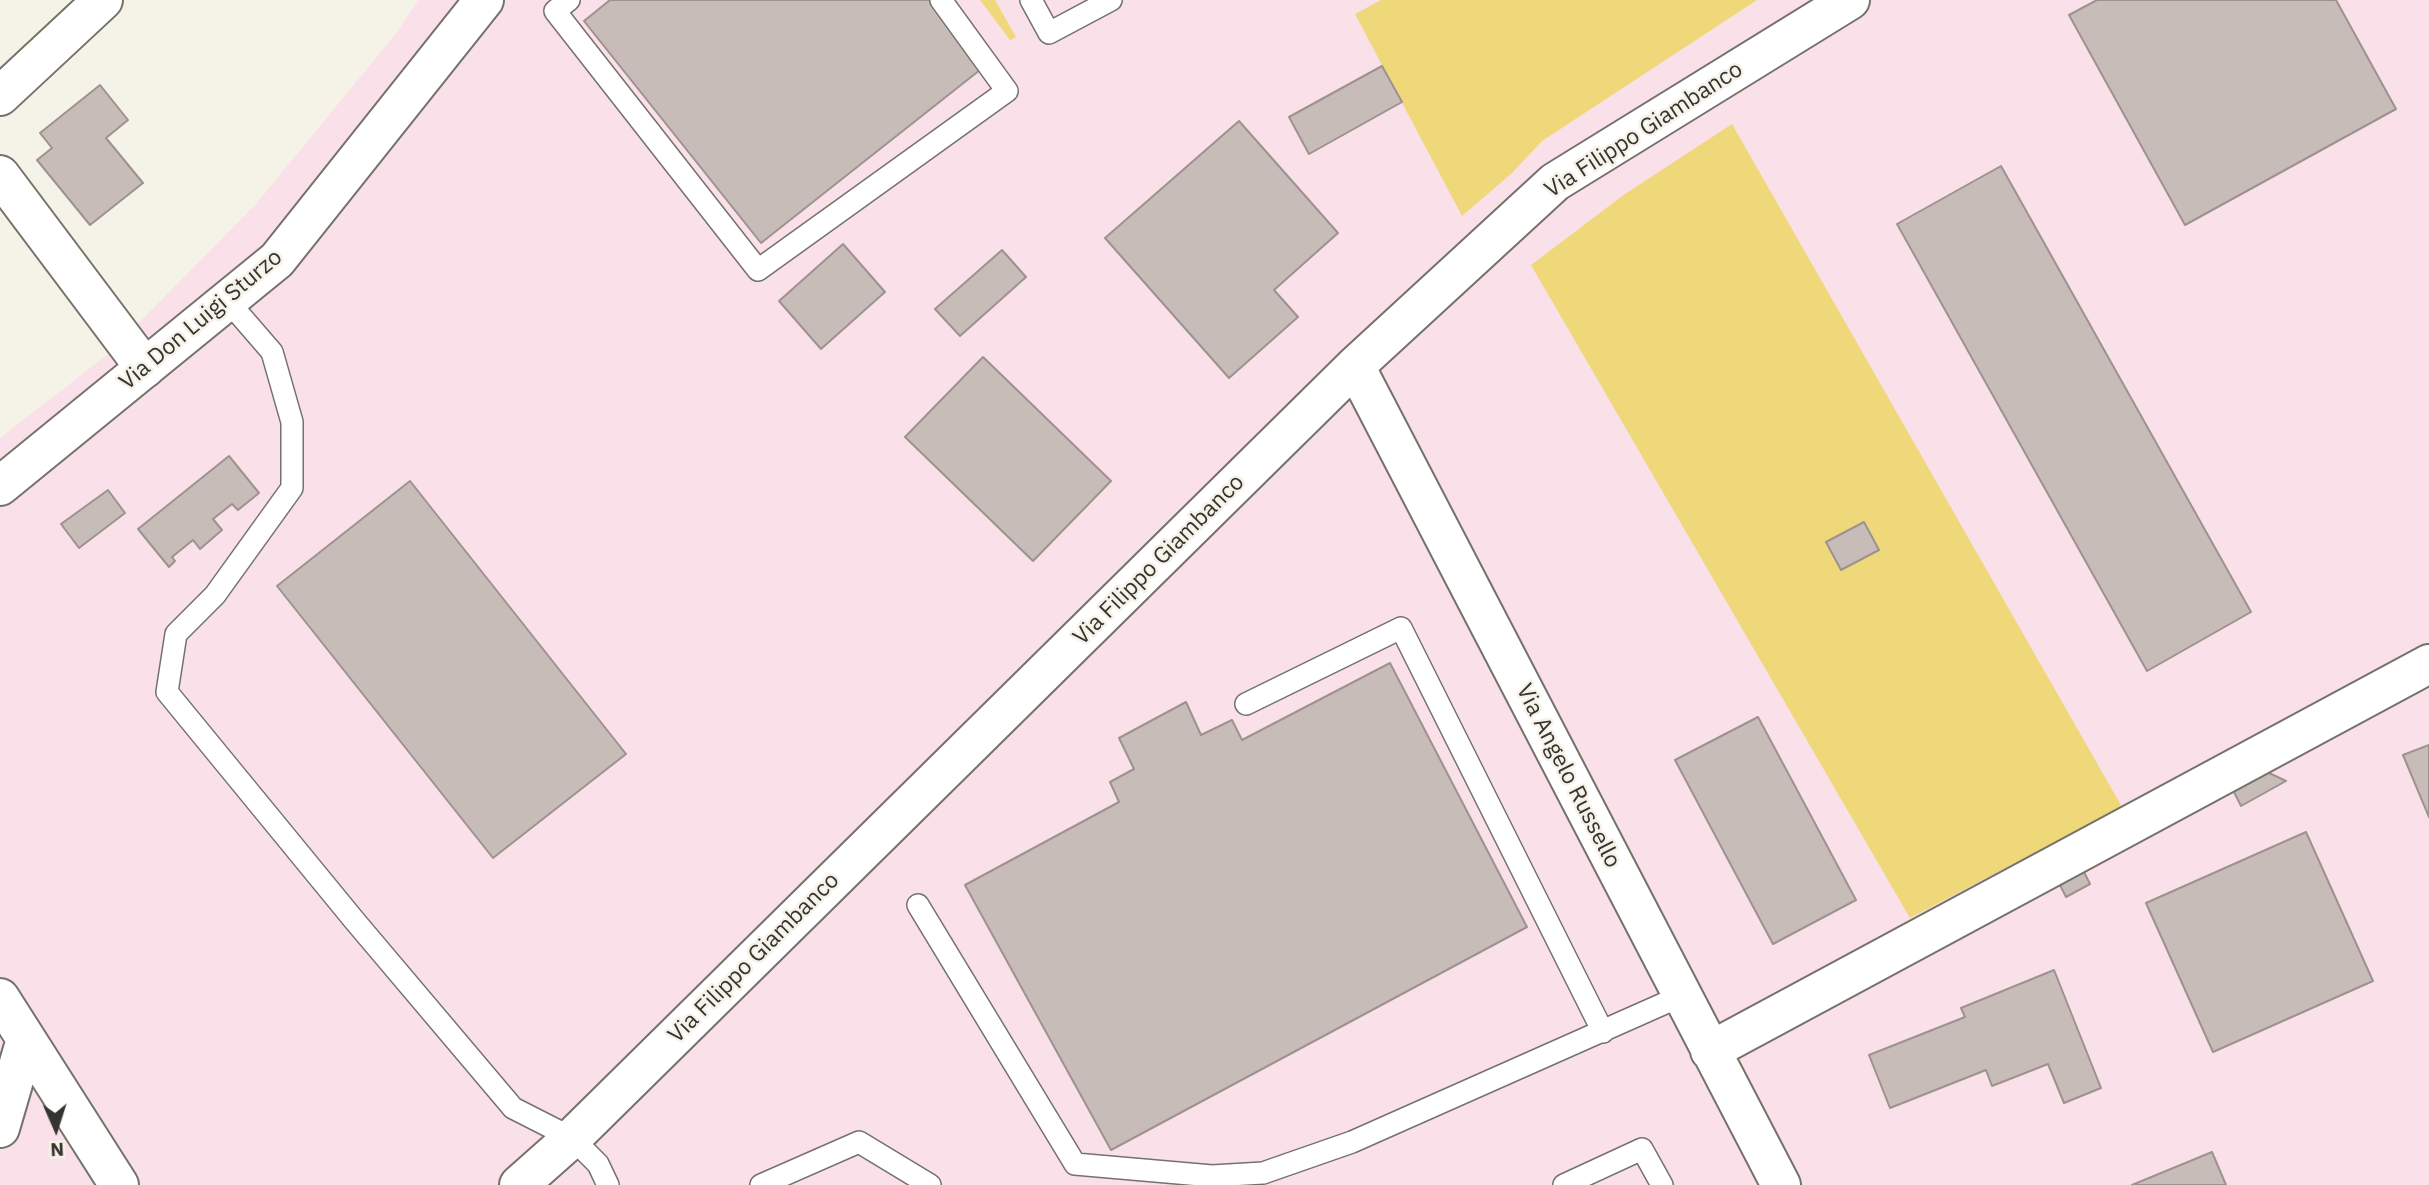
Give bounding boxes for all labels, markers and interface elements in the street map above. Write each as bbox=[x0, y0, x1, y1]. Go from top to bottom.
street label: Via Filippo Giambanco bbox=[1540, 56, 1748, 204]
street label: Via Don Luigi Sturzo bbox=[114, 244, 288, 396]
street label: Via Filippo Giambanco bbox=[1068, 469, 1250, 651]
street label: Via Angelo Russello bbox=[1510, 680, 1626, 872]
street label: Via Filippo Giambanco bbox=[663, 867, 845, 1049]
north arrow bbox=[21, 1094, 91, 1164]
text: N bbox=[50, 1138, 65, 1162]

